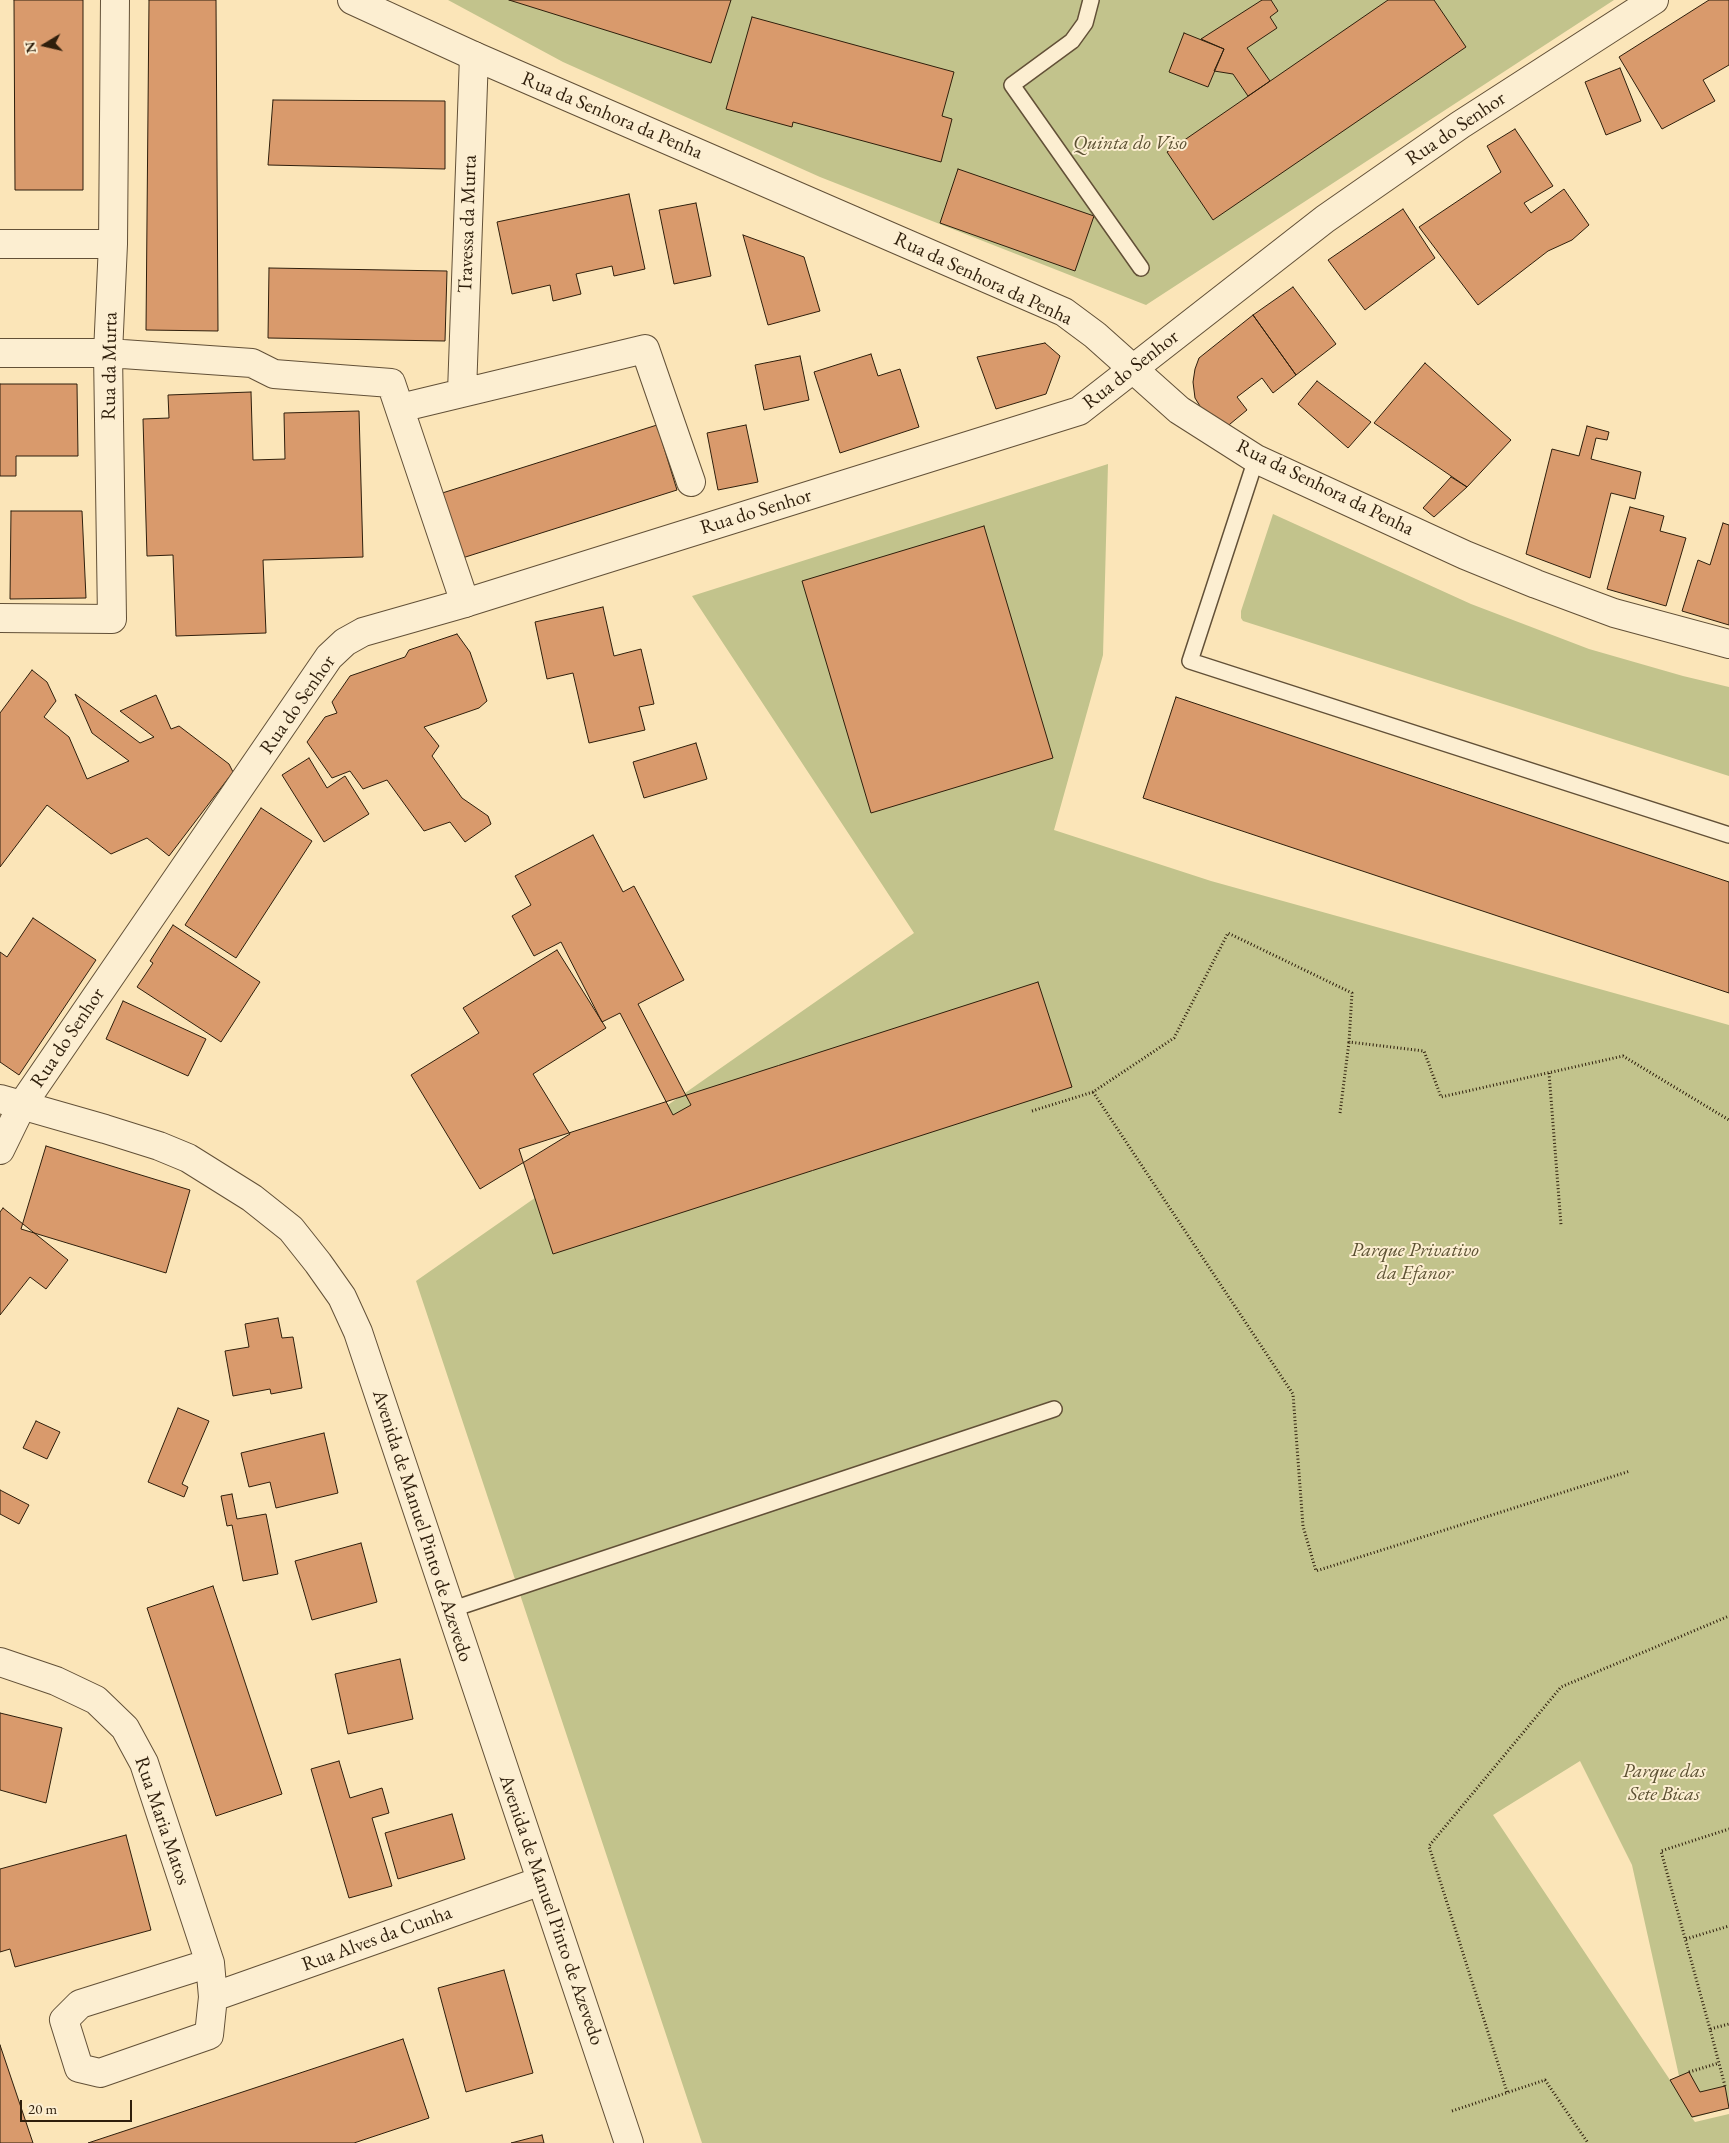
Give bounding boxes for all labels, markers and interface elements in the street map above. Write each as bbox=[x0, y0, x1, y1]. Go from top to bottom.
north arrow bbox=[20, 20, 70, 70]
text: N bbox=[20, 40, 40, 54]
street label: Rua da Senhora da Penha bbox=[518, 67, 706, 165]
street label: Rua do Senhor bbox=[1401, 87, 1511, 171]
park label: Quinta do Viso bbox=[1073, 132, 1187, 156]
street label: Travessa da Murta bbox=[454, 155, 482, 293]
street label: Rua da Senhora da Penha bbox=[890, 227, 1076, 331]
street label: Rua da Murta bbox=[97, 312, 123, 420]
street label: Rua do Senhor bbox=[1078, 325, 1184, 415]
street label: Rua da Senhora da Penha bbox=[1232, 435, 1418, 541]
street label: Rua do Senhor bbox=[697, 484, 815, 540]
street label: Rua do Senhor bbox=[255, 651, 341, 759]
street label: Rua do Senhor bbox=[26, 983, 110, 1093]
park label: Parque Privativo da Efanor bbox=[1351, 1239, 1479, 1286]
street label: Avenida de Manuel Pinto de Azevedo bbox=[367, 1387, 477, 1665]
street label: Rua Maria Matos bbox=[129, 1754, 195, 1888]
park label: Parque das Sete Bicas bbox=[1622, 1760, 1706, 1807]
street label: Avenida de Manuel Pinto de Azevedo bbox=[493, 1772, 609, 2048]
street label: Rua Alves da Cunha bbox=[299, 1901, 455, 1977]
scale bar bbox=[22, 2090, 135, 2122]
text: 20 m bbox=[28, 2099, 57, 2118]

